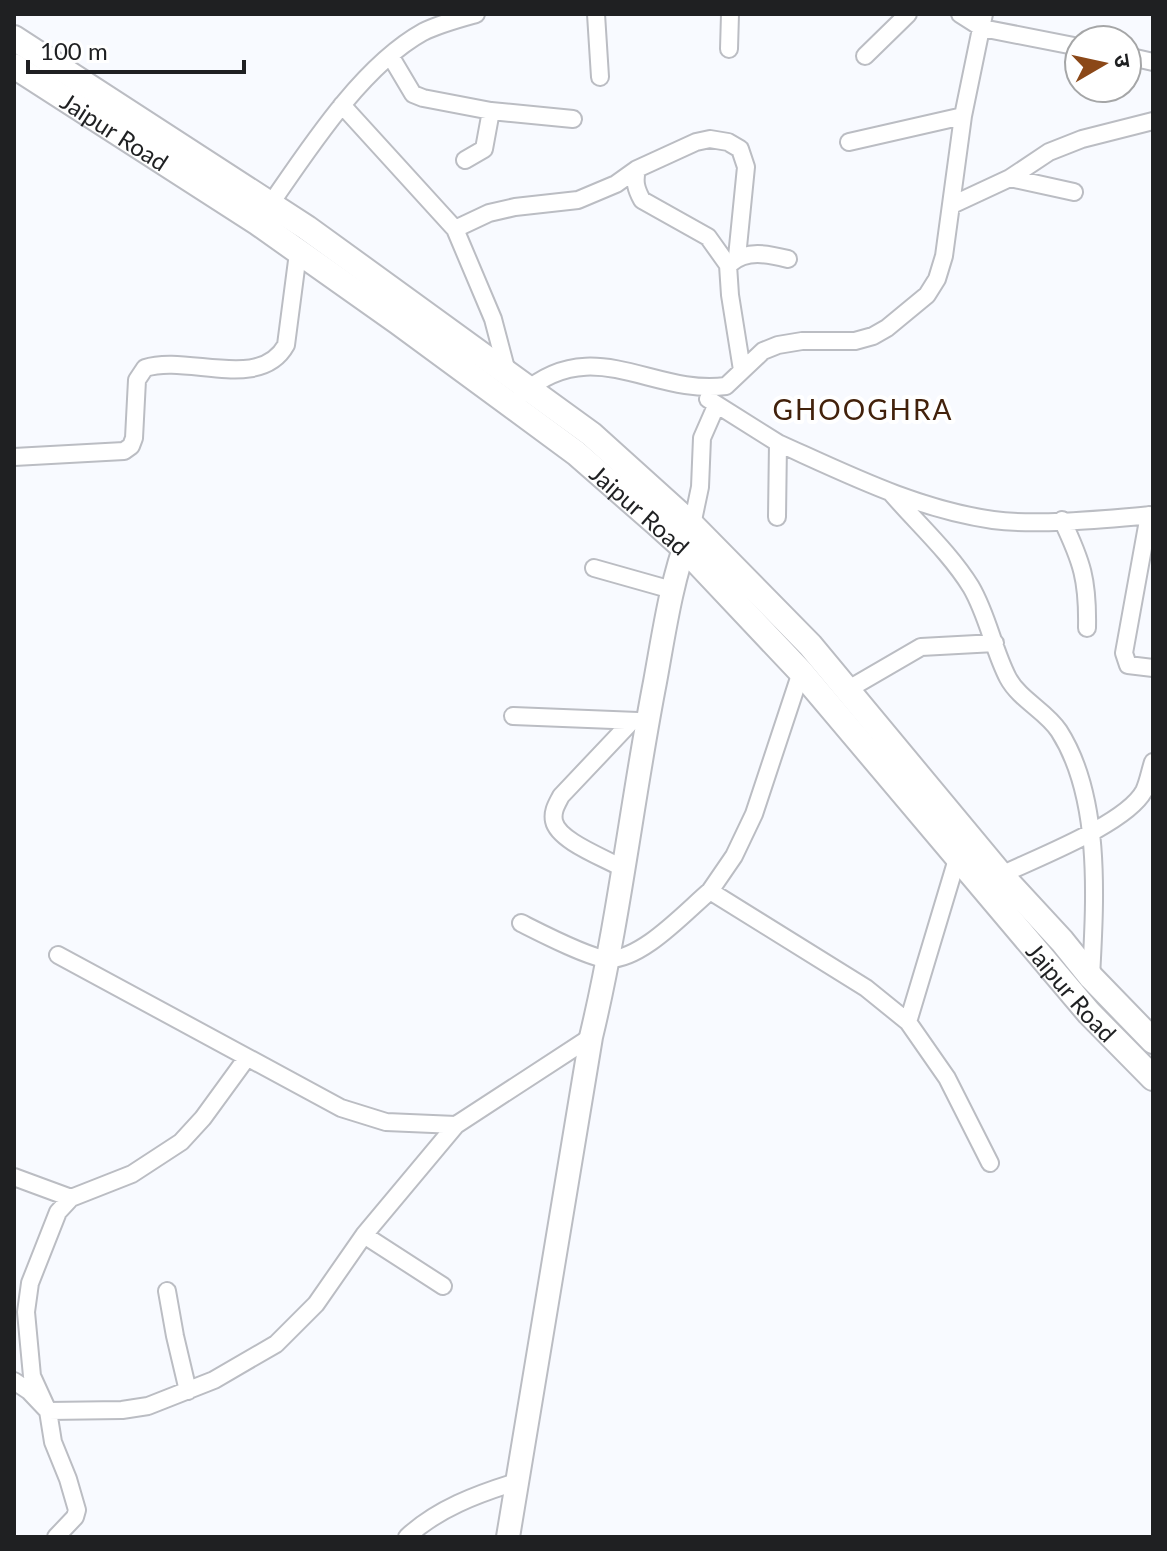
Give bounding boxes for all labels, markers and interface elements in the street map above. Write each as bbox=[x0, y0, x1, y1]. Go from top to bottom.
scale bar bbox=[28, 24, 244, 74]
north arrow bbox=[1063, 24, 1143, 104]
text: 100 m bbox=[40, 36, 108, 65]
text: उ bbox=[1109, 52, 1138, 70]
street label: Jaipur Road bbox=[56, 86, 174, 176]
district label: GHOOGHRA bbox=[773, 392, 954, 426]
street label: Jaipur Road bbox=[585, 458, 696, 560]
street label: Jaipur Road bbox=[1021, 936, 1123, 1047]

